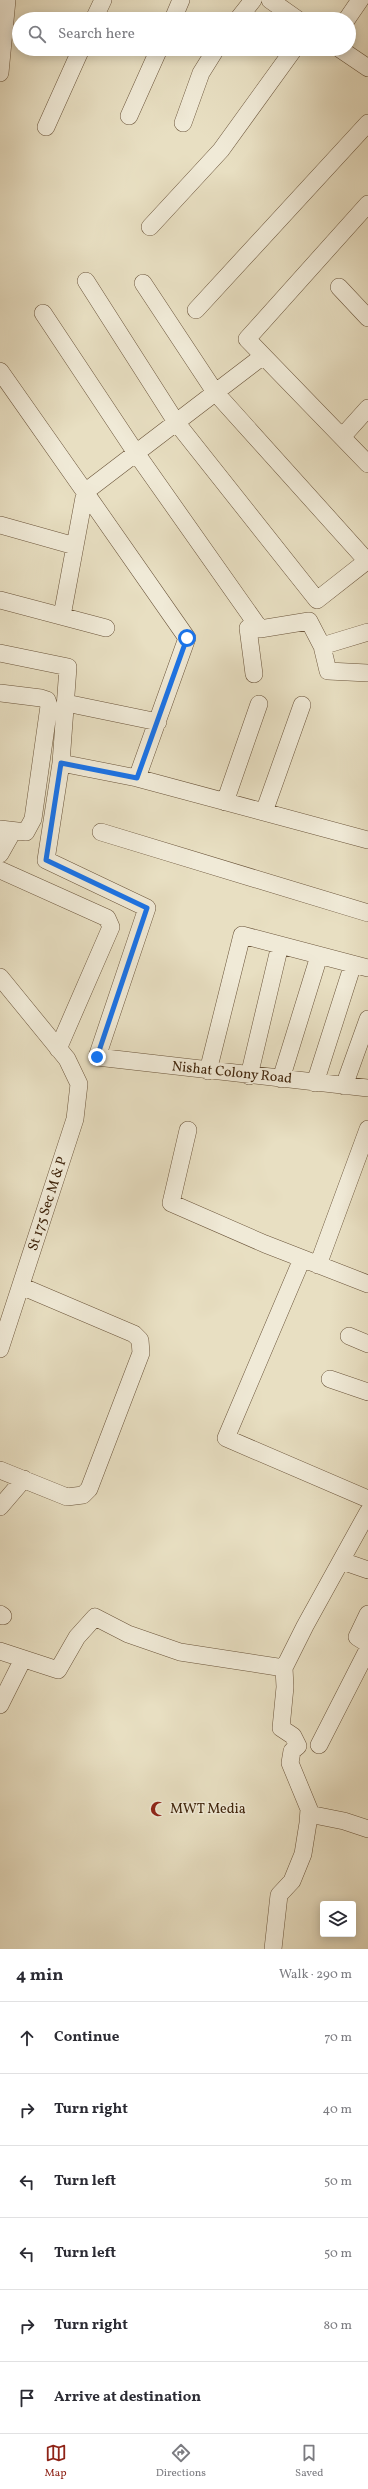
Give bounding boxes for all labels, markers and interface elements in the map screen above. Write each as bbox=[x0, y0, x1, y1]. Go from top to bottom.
search box bbox=[12, 12, 356, 56]
icon: search bbox=[26, 23, 48, 45]
text: Search here bbox=[58, 24, 135, 45]
route start bbox=[178, 629, 196, 647]
route end bbox=[88, 1048, 106, 1066]
street label: Nishat Colony Road bbox=[171, 1057, 293, 1089]
street label: St 175 Sec M & P bbox=[24, 1155, 72, 1253]
mosque icon: MWT Media bbox=[149, 1800, 167, 1818]
place label: MWT Media bbox=[170, 1800, 246, 1819]
map controls bbox=[320, 1901, 356, 1937]
button: layers bbox=[320, 1901, 356, 1937]
text: 4 min bbox=[16, 1964, 63, 1987]
text: Walk · 290 m bbox=[279, 1966, 352, 1984]
icon: ahead bbox=[16, 2027, 38, 2049]
text: Continue bbox=[54, 2027, 119, 2048]
text: 70 m bbox=[324, 2029, 352, 2047]
icon: right bbox=[16, 2099, 38, 2121]
text: Turn right bbox=[54, 2099, 128, 2120]
text: 40 m bbox=[323, 2101, 352, 2119]
icon: left bbox=[16, 2171, 38, 2193]
text: Turn left bbox=[54, 2171, 116, 2192]
text: 50 m bbox=[324, 2173, 352, 2191]
icon: left bbox=[16, 2243, 38, 2265]
text: Turn left bbox=[54, 2243, 116, 2264]
text: 50 m bbox=[324, 2245, 352, 2263]
icon: right bbox=[16, 2315, 38, 2337]
text: Turn right bbox=[54, 2315, 128, 2336]
text: 80 m bbox=[323, 2317, 352, 2335]
icon: arrive bbox=[16, 2387, 38, 2409]
text: Arrive at destination bbox=[54, 2387, 201, 2408]
tab: Map bbox=[45, 2442, 67, 2481]
tab: Directions bbox=[156, 2442, 206, 2481]
tab: Saved bbox=[295, 2442, 323, 2481]

